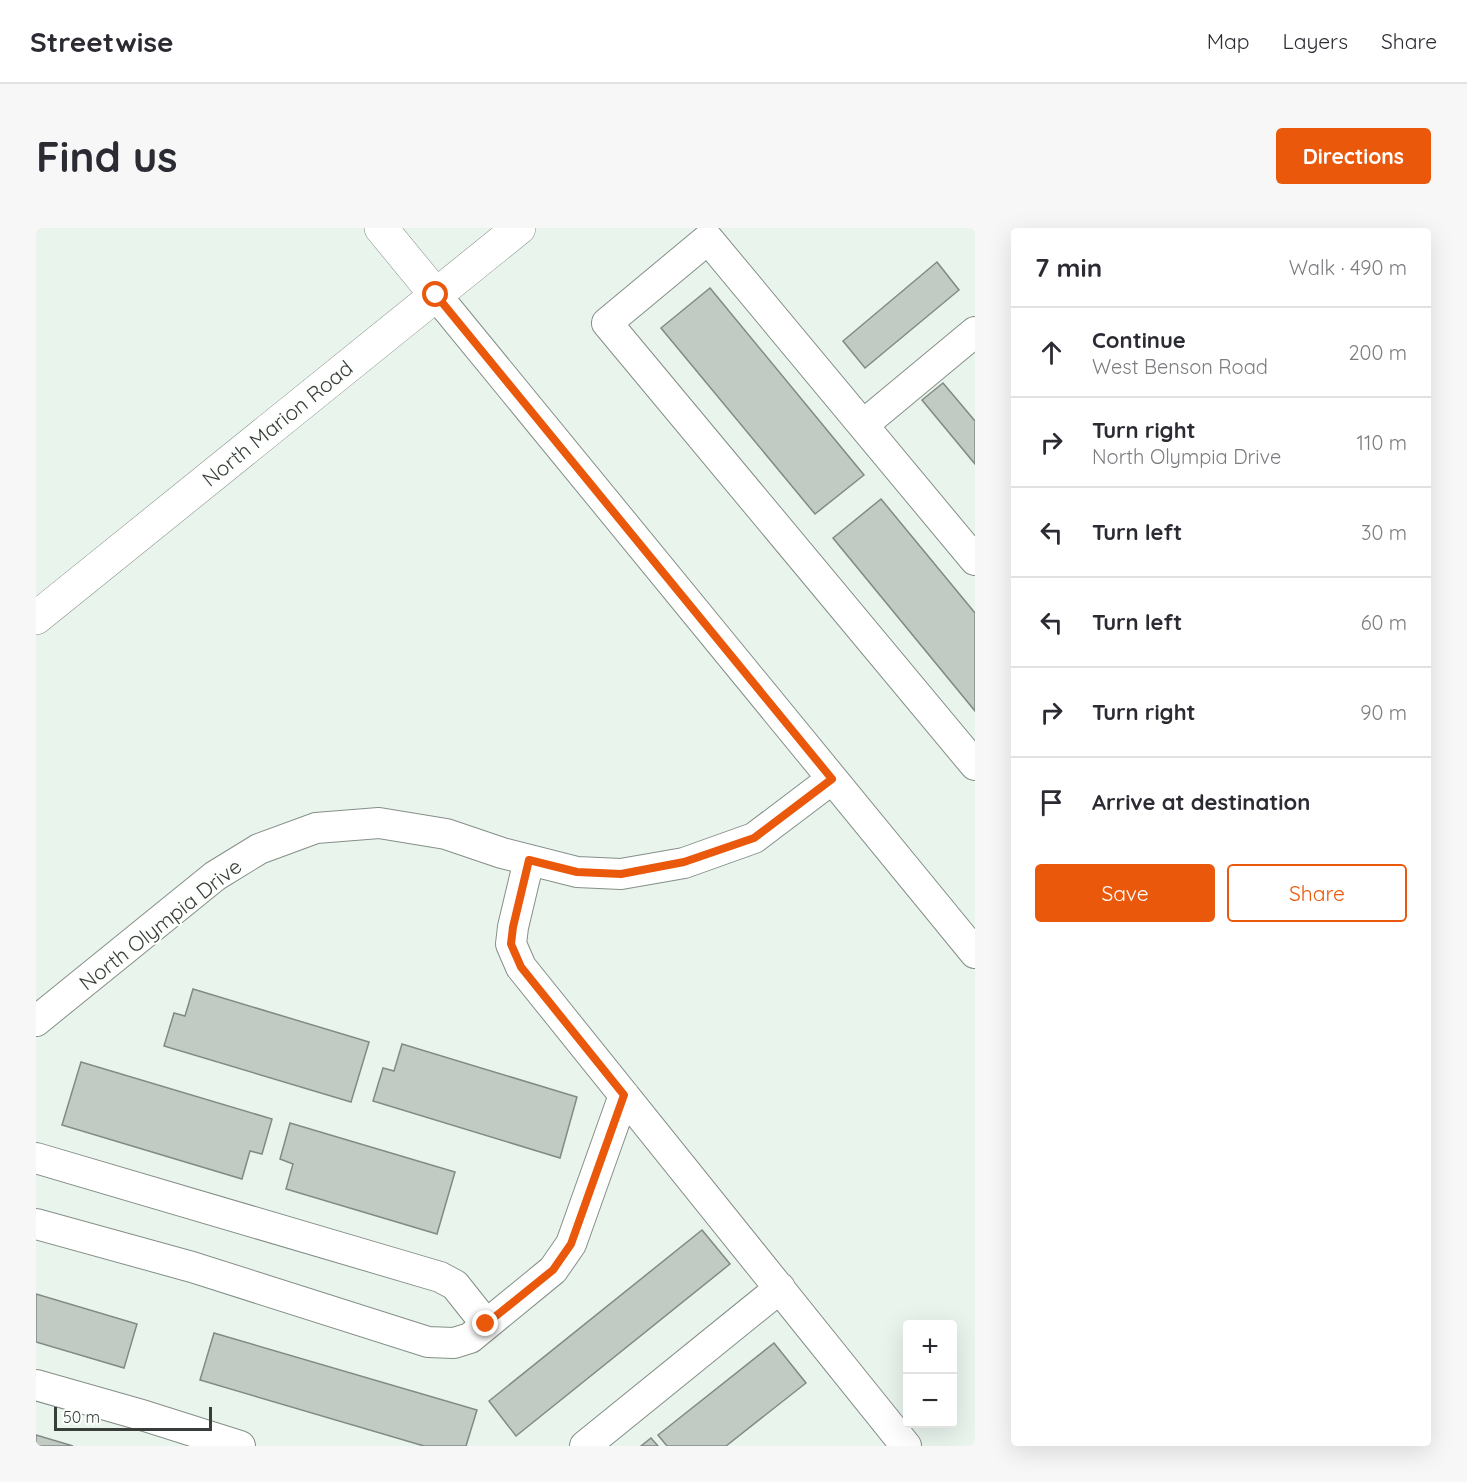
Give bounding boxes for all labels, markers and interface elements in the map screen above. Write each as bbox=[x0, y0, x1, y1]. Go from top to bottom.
text: Streetwise bbox=[30, 24, 173, 59]
text: Map bbox=[1207, 28, 1250, 54]
text: Layers bbox=[1283, 28, 1348, 54]
text: Share bbox=[1381, 28, 1437, 54]
button: Directions bbox=[1276, 128, 1431, 184]
text: Find us bbox=[36, 130, 178, 183]
text: 7 min bbox=[1035, 251, 1102, 284]
text: Walk · 490 m bbox=[1289, 255, 1407, 280]
route start bbox=[422, 281, 448, 307]
text: Continue bbox=[1092, 326, 1186, 354]
icon: ahead bbox=[1035, 336, 1068, 369]
text: 200 m bbox=[1348, 340, 1407, 365]
street label: North Marion Road bbox=[196, 354, 358, 492]
text: West Benson Road bbox=[1092, 354, 1268, 379]
text: Turn right bbox=[1092, 416, 1196, 444]
icon: right bbox=[1035, 426, 1068, 459]
text: 110 m bbox=[1357, 430, 1407, 455]
text: North Olympia Drive bbox=[1092, 444, 1281, 469]
icon: left bbox=[1035, 516, 1068, 549]
text: Turn left bbox=[1092, 518, 1182, 546]
text: 30 m bbox=[1361, 520, 1407, 545]
icon: left bbox=[1035, 606, 1068, 639]
text: Turn left bbox=[1092, 608, 1182, 636]
text: 60 m bbox=[1361, 610, 1407, 635]
icon: right bbox=[1035, 696, 1068, 729]
text: Turn right bbox=[1092, 698, 1196, 726]
text: 90 m bbox=[1360, 700, 1407, 725]
icon: arrive bbox=[1035, 786, 1068, 819]
text: Arrive at destination bbox=[1092, 788, 1310, 816]
street label: North Olympia Drive bbox=[74, 853, 246, 995]
button: Save bbox=[1035, 864, 1215, 922]
button: Share bbox=[1227, 864, 1407, 922]
route end bbox=[472, 1310, 498, 1336]
map controls bbox=[903, 1320, 957, 1428]
button: + bbox=[903, 1320, 957, 1374]
button: − bbox=[903, 1374, 957, 1428]
scale bar bbox=[54, 1404, 212, 1432]
text: 50 m bbox=[63, 1407, 100, 1427]

